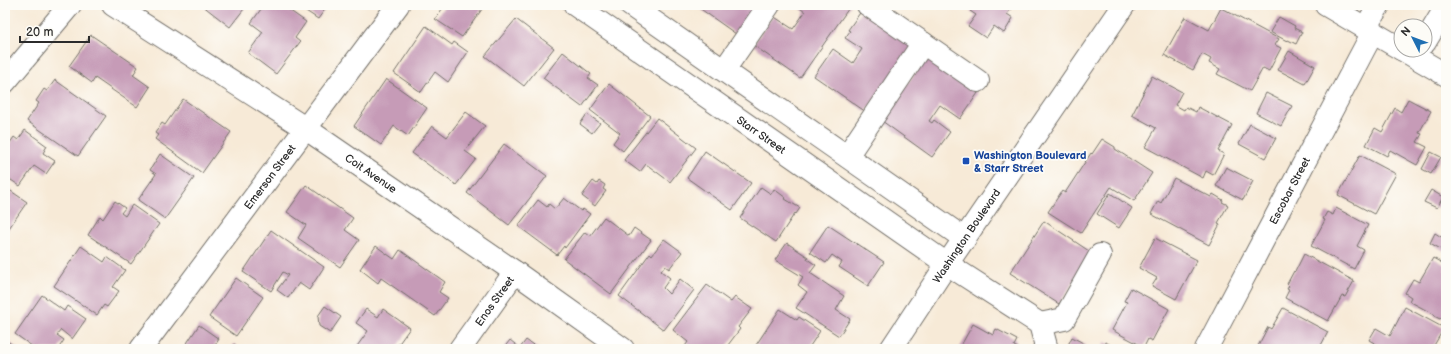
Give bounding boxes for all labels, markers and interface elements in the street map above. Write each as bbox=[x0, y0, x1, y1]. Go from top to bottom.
scale bar bbox=[20, 18, 89, 44]
north arrow bbox=[1393, 18, 1433, 58]
text: N bbox=[1398, 24, 1414, 39]
text: 20 m bbox=[26, 25, 53, 40]
street label: Starr Street bbox=[734, 114, 789, 157]
street label: Emerson Street bbox=[242, 142, 299, 212]
place label: Washington Boulevard & Starr Street bbox=[974, 149, 1086, 175]
street label: Coit Avenue bbox=[342, 151, 399, 196]
street label: Escobar Street bbox=[1267, 154, 1313, 227]
marker: Washington Boulevard & Starr Street bbox=[961, 156, 971, 166]
street label: Washington Boulevard bbox=[930, 187, 1003, 286]
street label: Enos Street bbox=[473, 273, 517, 329]

